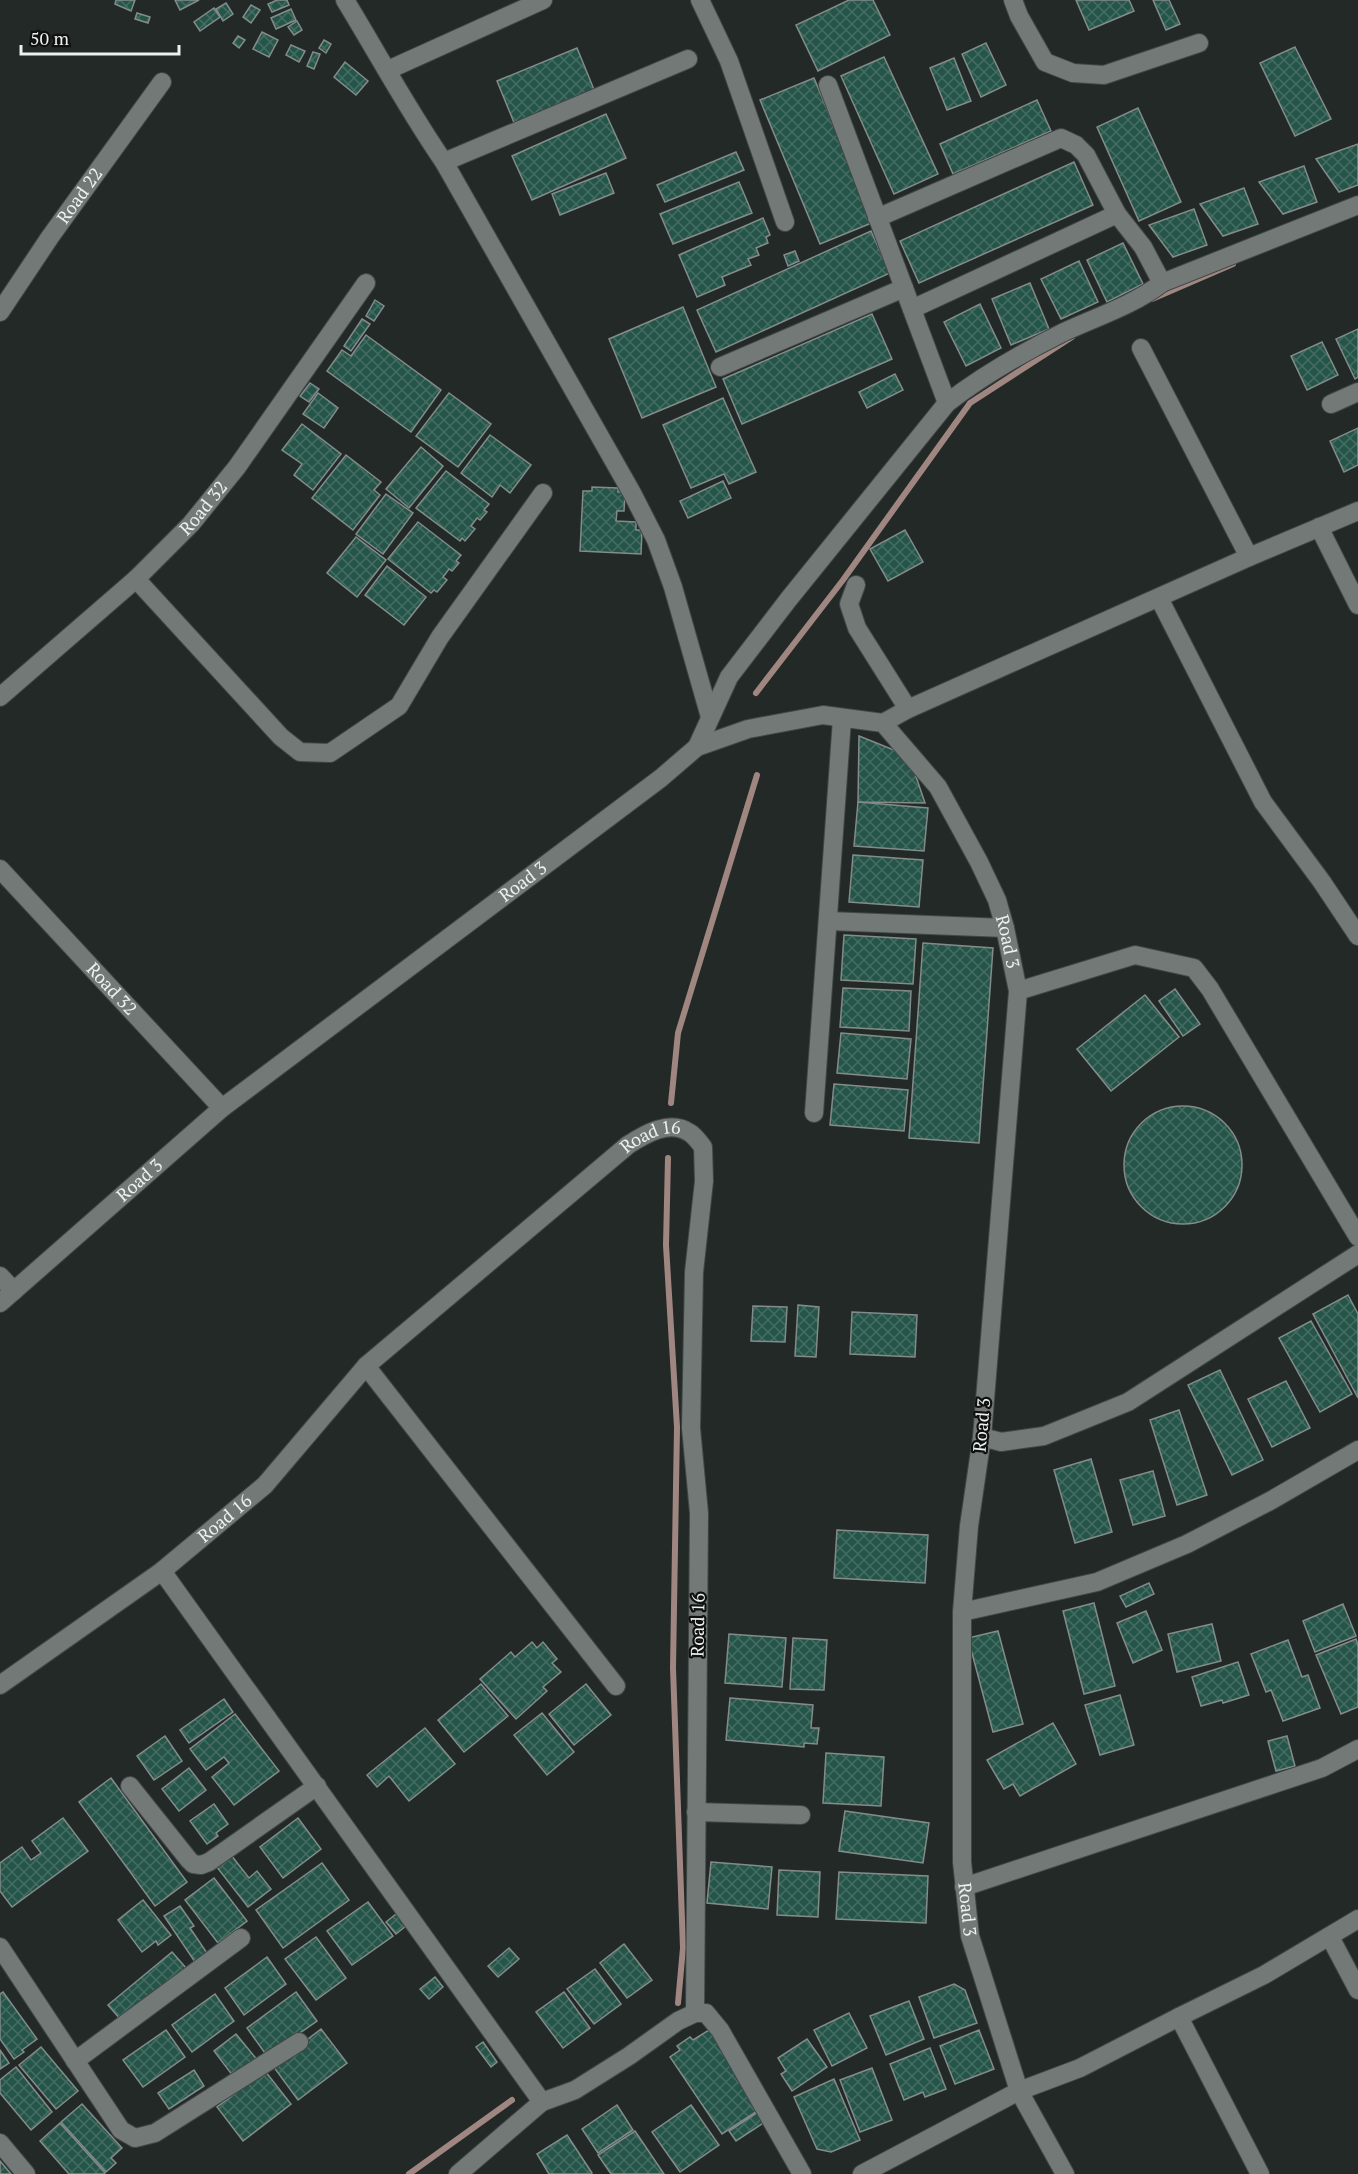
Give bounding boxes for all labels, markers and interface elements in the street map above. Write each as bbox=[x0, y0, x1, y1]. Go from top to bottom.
scale bar bbox=[21, 18, 178, 56]
text: 50 m bbox=[30, 26, 70, 50]
street label: Road 22 bbox=[51, 162, 107, 228]
street label: Road 32 bbox=[174, 475, 232, 540]
street label: Road 3 bbox=[494, 855, 551, 907]
street label: Road 3 bbox=[991, 912, 1026, 970]
street label: Road 32 bbox=[82, 957, 143, 1020]
street label: Road 16 bbox=[614, 1114, 683, 1158]
street label: Road 3 bbox=[111, 1153, 167, 1206]
street label: Road 3 bbox=[967, 1397, 995, 1453]
street label: Road 16 bbox=[192, 1488, 257, 1547]
street label: Road 16 bbox=[684, 1593, 710, 1657]
street label: Road 3 bbox=[953, 1881, 983, 1938]

